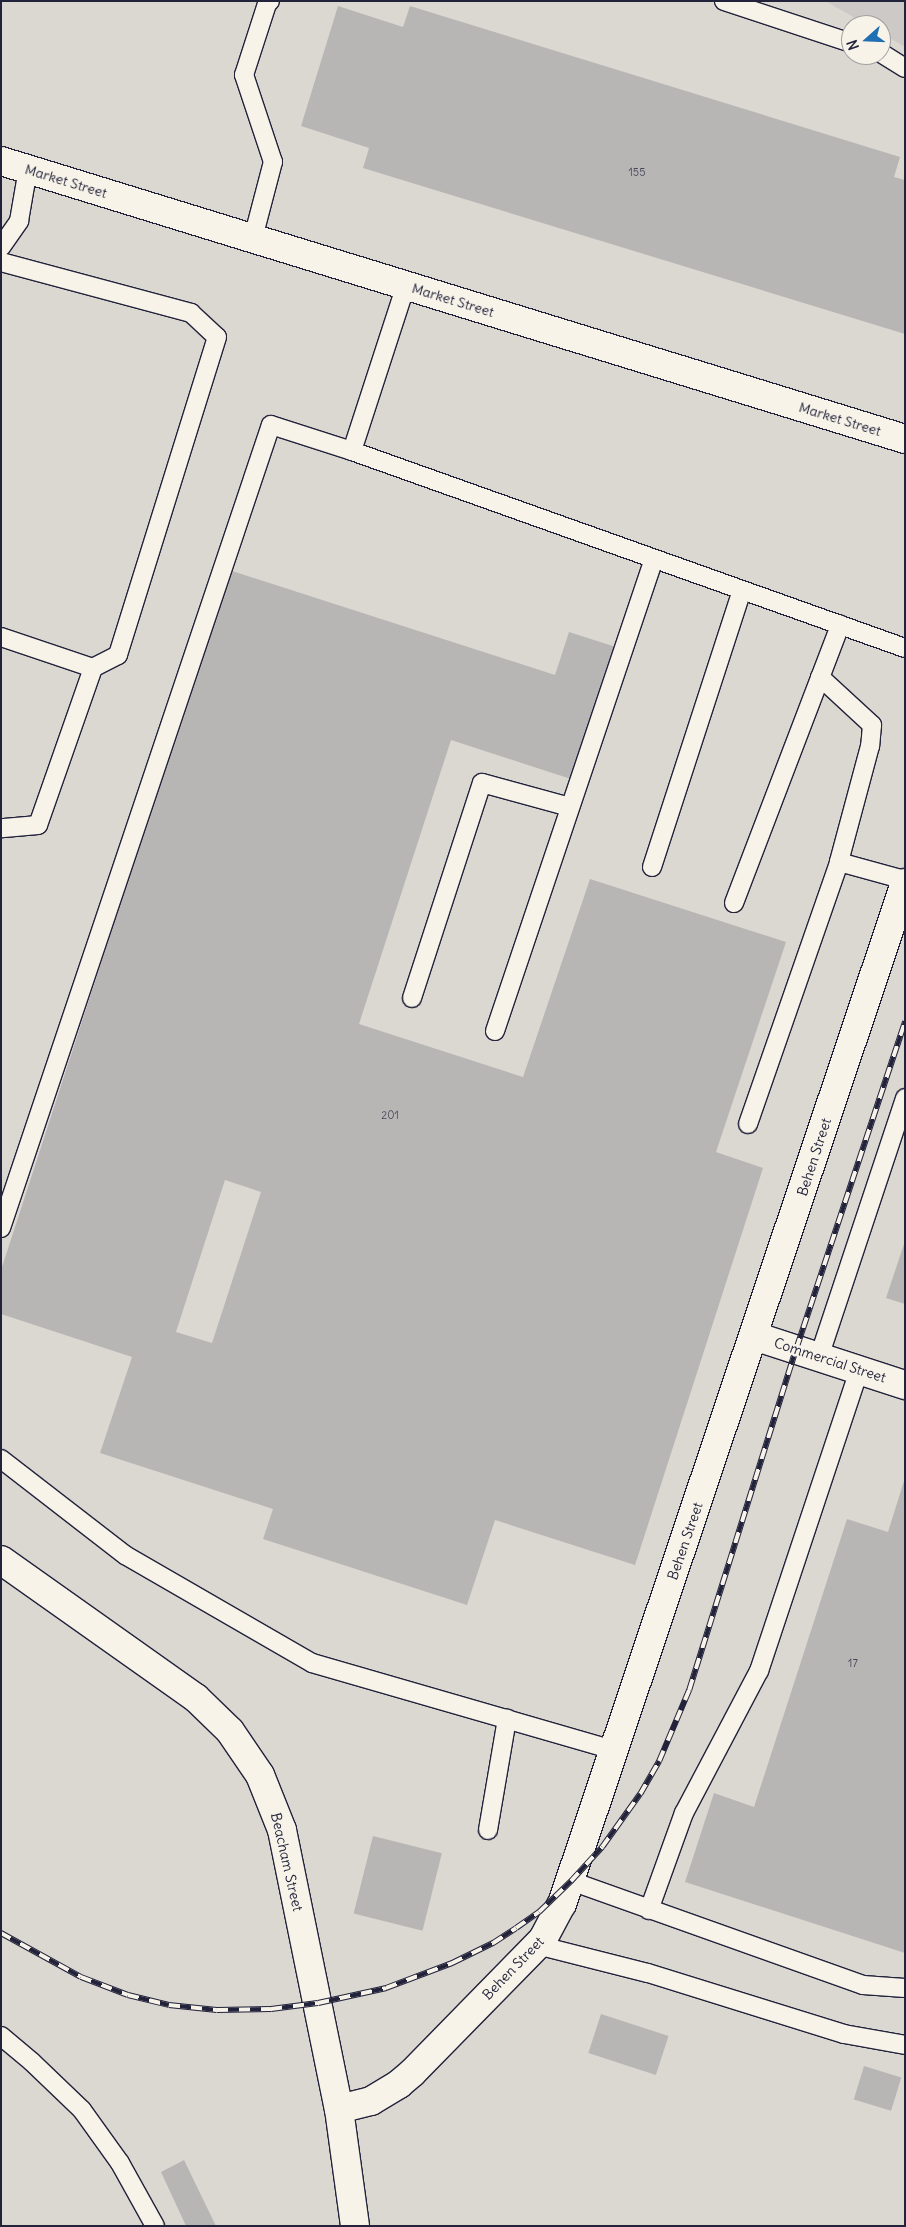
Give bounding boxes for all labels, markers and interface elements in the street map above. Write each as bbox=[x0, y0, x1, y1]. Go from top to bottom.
north arrow bbox=[841, 15, 891, 65]
text: N bbox=[843, 37, 863, 52]
street label: Market Street bbox=[23, 161, 109, 201]
house number: 155 bbox=[628, 165, 646, 179]
street label: Market Street bbox=[410, 280, 496, 320]
street label: Market Street bbox=[797, 399, 883, 439]
house number: 201 bbox=[381, 1108, 399, 1122]
street label: Behen Street bbox=[793, 1116, 835, 1198]
street label: Commercial Street bbox=[772, 1334, 888, 1386]
street label: Behen Street bbox=[664, 1500, 706, 1582]
house number: 17 bbox=[848, 1656, 858, 1670]
street label: Beacham Street bbox=[267, 1811, 307, 1913]
street label: Behen Street bbox=[479, 1933, 547, 2003]

